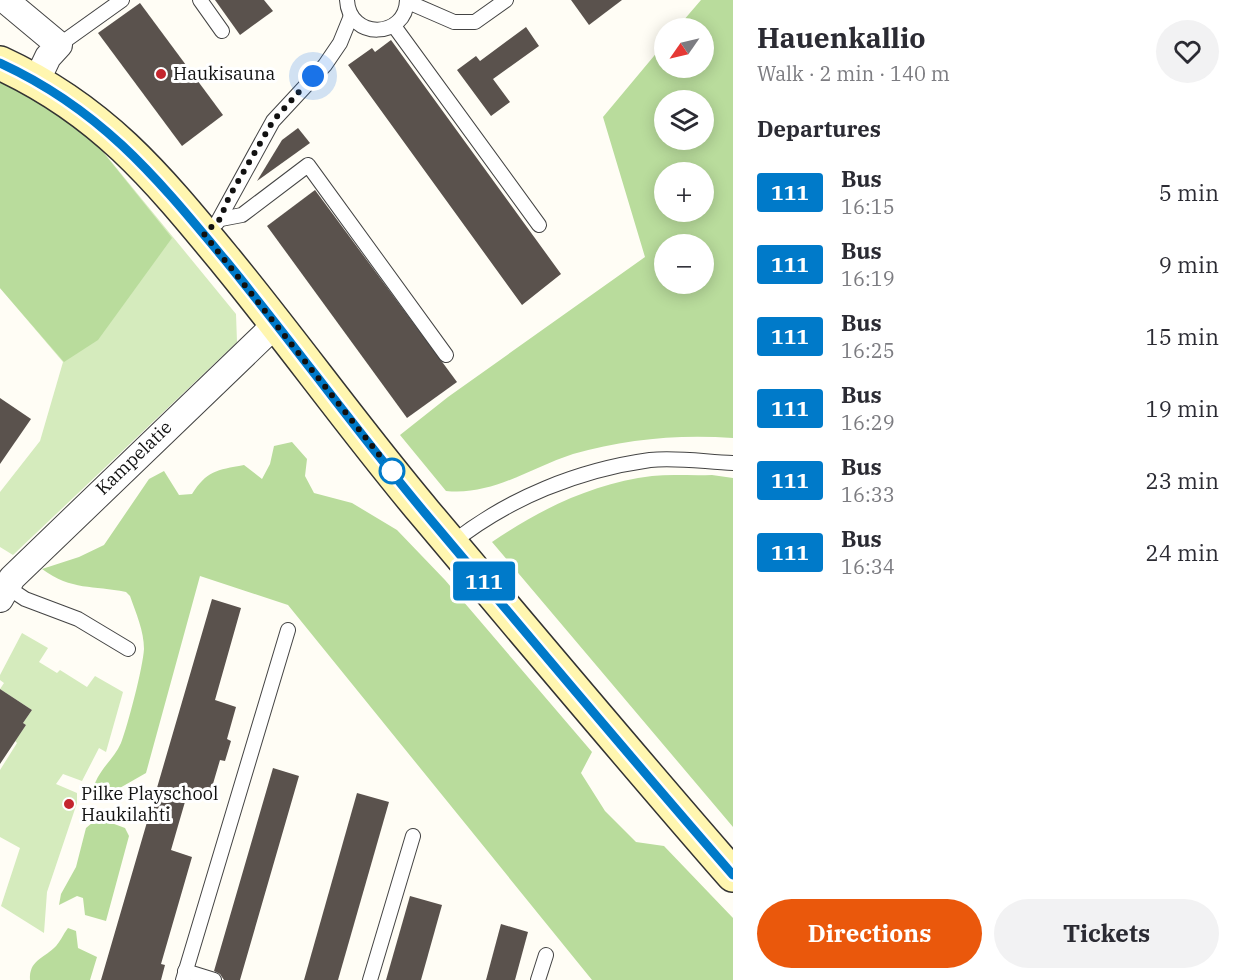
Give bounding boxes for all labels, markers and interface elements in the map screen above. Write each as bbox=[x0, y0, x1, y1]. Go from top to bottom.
north arrow bbox=[654, 18, 714, 78]
map controls bbox=[654, 18, 714, 294]
text: Hauenkallio bbox=[757, 19, 926, 56]
button: heart bbox=[1156, 20, 1219, 83]
text: Walk · 2 min · 140 m bbox=[757, 60, 950, 87]
your location bbox=[298, 61, 328, 91]
place label: Haukisauna bbox=[173, 62, 275, 85]
marker: Haukisauna bbox=[154, 67, 168, 81]
button: layers bbox=[654, 90, 714, 150]
text: Departures bbox=[757, 114, 881, 143]
button: + bbox=[654, 162, 714, 222]
text: Bus bbox=[841, 164, 882, 193]
text: 111 bbox=[771, 178, 809, 206]
text: 5 min bbox=[1159, 178, 1219, 207]
text: 16:15 bbox=[841, 193, 895, 220]
button: − bbox=[654, 234, 714, 294]
text: Bus bbox=[841, 236, 882, 265]
text: 111 bbox=[771, 250, 809, 278]
text: 9 min bbox=[1159, 250, 1219, 279]
text: 16:19 bbox=[841, 265, 895, 292]
text: Bus bbox=[841, 308, 882, 337]
text: 111 bbox=[771, 322, 809, 350]
text: 15 min bbox=[1146, 322, 1219, 351]
text: 16:25 bbox=[841, 337, 895, 364]
text: Bus bbox=[841, 380, 882, 409]
text: 111 bbox=[771, 394, 809, 422]
text: 19 min bbox=[1146, 394, 1219, 423]
text: 16:29 bbox=[841, 409, 895, 436]
street label: Kampelatie bbox=[91, 416, 177, 500]
text: Bus bbox=[841, 452, 882, 481]
unlabelled marker bbox=[379, 458, 405, 484]
text: 111 bbox=[771, 466, 809, 494]
text: 23 min bbox=[1146, 466, 1219, 495]
text: 16:33 bbox=[841, 481, 895, 508]
text: Bus bbox=[841, 524, 882, 553]
text: 111 bbox=[771, 538, 809, 566]
text: 24 min bbox=[1146, 538, 1219, 567]
text: 16:34 bbox=[841, 553, 895, 580]
line badge: 111 bbox=[450, 562, 518, 600]
text: 111 bbox=[465, 567, 503, 595]
place label: Pilke Playschool Haukilahti bbox=[81, 782, 218, 826]
marker: Pilke Playschool Haukilahti bbox=[62, 797, 76, 811]
button: Directions bbox=[757, 899, 982, 968]
button: Tickets bbox=[994, 899, 1219, 968]

